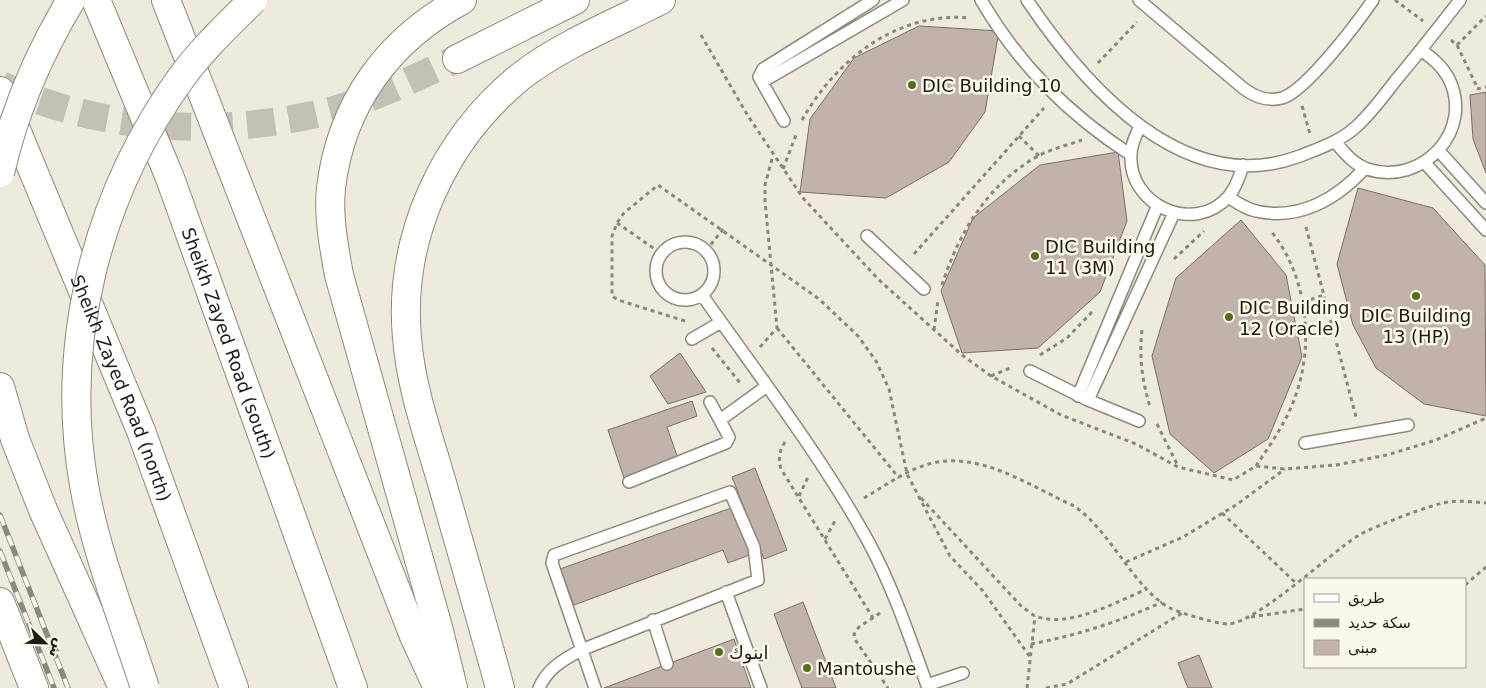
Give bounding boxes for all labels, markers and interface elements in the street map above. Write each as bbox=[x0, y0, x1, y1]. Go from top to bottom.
place label: DIC Building 10 bbox=[922, 75, 1061, 96]
marker: DIC Building 10 bbox=[906, 79, 918, 91]
street label: Sheikh Zayed Road (south) bbox=[178, 224, 280, 461]
place label: DIC Building 11 (3M) bbox=[1045, 236, 1155, 278]
marker: DIC Building 11 (3M) bbox=[1029, 250, 1041, 262]
street label: Sheikh Zayed Road (north) bbox=[67, 272, 176, 504]
marker: DIC Building 13 (HP) bbox=[1410, 290, 1422, 302]
place label: DIC Building 12 (Oracle) bbox=[1239, 297, 1349, 339]
place label: DIC Building 13 (HP) bbox=[1361, 305, 1471, 347]
marker: DIC Building 12 (Oracle) bbox=[1223, 311, 1235, 323]
legend bbox=[1304, 578, 1466, 668]
text: طريق bbox=[1348, 589, 1385, 607]
text: سكة حديد bbox=[1348, 614, 1411, 632]
north arrow bbox=[20, 618, 70, 668]
text: ش bbox=[46, 636, 68, 660]
text: مبنى bbox=[1348, 639, 1378, 657]
place label: اينوك bbox=[729, 642, 769, 664]
marker: اينوك bbox=[713, 646, 725, 658]
place label: Mantoushe bbox=[817, 658, 916, 679]
marker: Mantoushe bbox=[801, 662, 813, 674]

